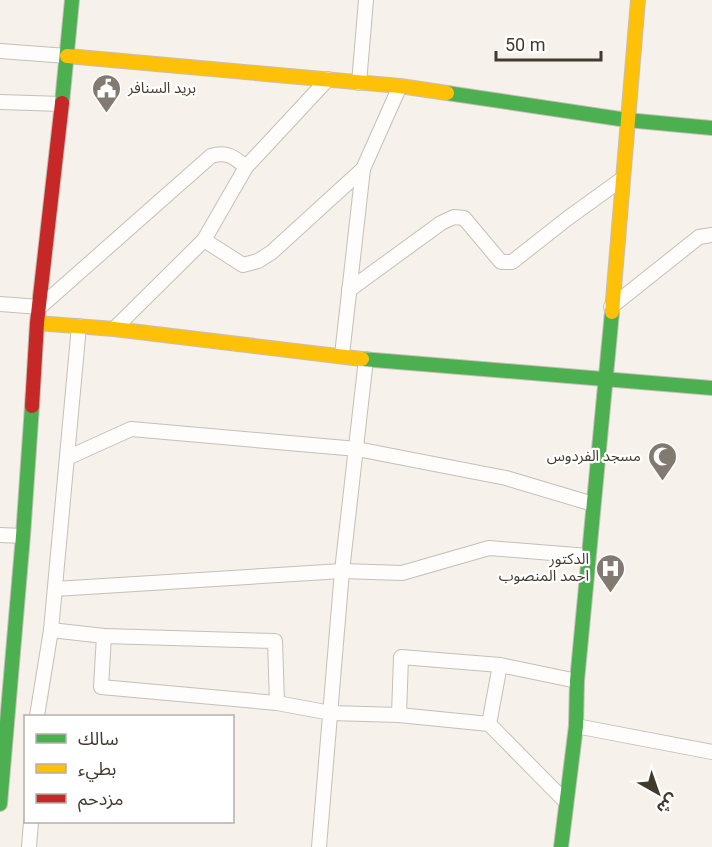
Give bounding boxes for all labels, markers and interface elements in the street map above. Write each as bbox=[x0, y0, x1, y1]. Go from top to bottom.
scale bar bbox=[496, 24, 601, 62]
text: 50 m bbox=[505, 34, 545, 55]
public building icon: بريد السنافر bbox=[91, 72, 123, 114]
place label: بريد السنافر bbox=[127, 79, 196, 97]
mosque icon: مسجد الفردوس bbox=[646, 440, 678, 482]
place label: مسجد الفردوس bbox=[547, 447, 641, 465]
place label: الدكتور احمد المنصوب bbox=[499, 550, 589, 585]
hospital icon: الدكتور احمد المنصوب bbox=[594, 552, 626, 594]
legend bbox=[24, 715, 234, 823]
text: سالك bbox=[78, 728, 119, 749]
text: بطيء bbox=[78, 758, 116, 782]
north arrow bbox=[628, 763, 688, 823]
text: مزدحم bbox=[78, 788, 123, 812]
text: ش bbox=[653, 790, 682, 818]

